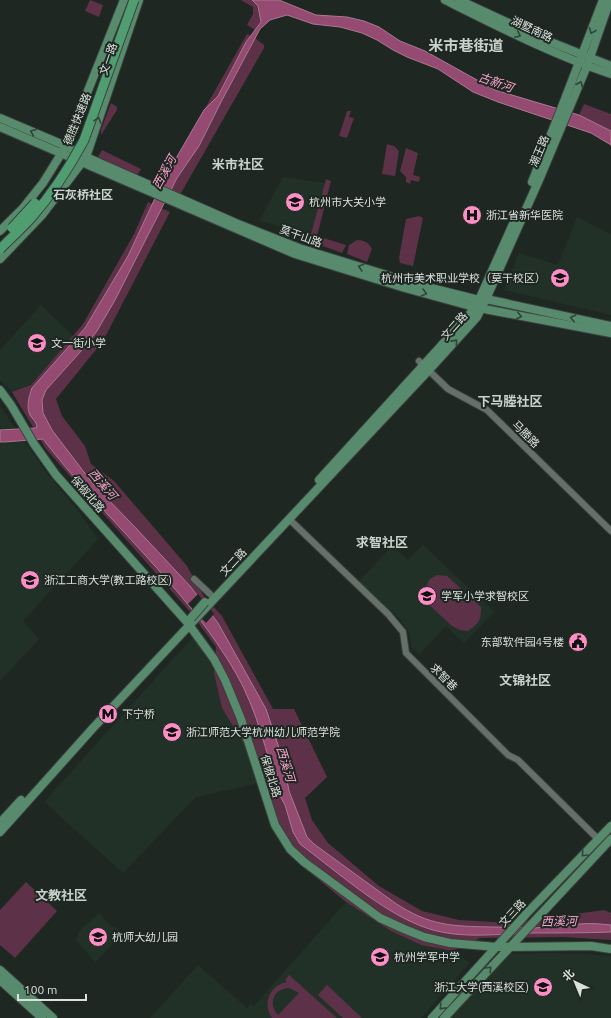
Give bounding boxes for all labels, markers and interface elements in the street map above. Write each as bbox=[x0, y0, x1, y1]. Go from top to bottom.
street label: 湖墅南路 bbox=[510, 14, 554, 44]
one-way arrow bbox=[588, 28, 596, 35]
one-way arrow bbox=[514, 30, 521, 38]
district label: 米市巷街道 bbox=[428, 37, 504, 54]
street label: 文一路 bbox=[97, 41, 119, 77]
water label: 古新河 bbox=[477, 70, 517, 95]
one-way arrow bbox=[575, 81, 583, 88]
street label: 德胜快速路 bbox=[61, 91, 93, 147]
one-way arrow bbox=[94, 117, 102, 124]
one-way arrow bbox=[30, 128, 37, 136]
street label: 潮王路 bbox=[527, 133, 551, 169]
water label: 西溪河 bbox=[150, 151, 179, 191]
district label: 米市社区 bbox=[212, 157, 264, 171]
district label: 石灰桥社区 bbox=[53, 188, 113, 201]
school or university icon: 杭州市大关小学 bbox=[284, 191, 306, 213]
place label: 杭州市大关小学 bbox=[309, 196, 386, 208]
hospital icon: 浙江省新华医院 bbox=[461, 204, 483, 226]
place label: 浙江省新华医院 bbox=[486, 209, 563, 221]
street label: 莫干山路 bbox=[278, 223, 324, 249]
one-way arrow bbox=[357, 263, 364, 272]
school or university icon: 杭州市美术职业学校（莫干校区） bbox=[549, 267, 571, 289]
place label: 杭州市美术职业学校（莫干校区） bbox=[381, 272, 546, 284]
one-way arrow bbox=[420, 288, 427, 297]
street label: 文二路 bbox=[439, 310, 469, 342]
one-way arrow bbox=[516, 311, 522, 319]
one-way arrow bbox=[570, 314, 576, 322]
school or university icon: 文一街小学 bbox=[26, 332, 48, 354]
place label: 文一街小学 bbox=[51, 337, 106, 349]
one-way arrow bbox=[450, 339, 457, 347]
district label: 下马塍社区 bbox=[477, 394, 543, 408]
street label: 马塍路 bbox=[510, 418, 542, 450]
water label: 西溪河 bbox=[86, 466, 121, 503]
street label: 保俶北路 bbox=[69, 473, 107, 515]
district label: 求智社区 bbox=[356, 535, 408, 549]
street label: 文二路 bbox=[217, 546, 249, 578]
school or university icon: 浙江工商大学(教工路校区) bbox=[19, 569, 41, 591]
place label: 浙江工商大学(教工路校区) bbox=[44, 574, 172, 587]
school or university icon: 学军小学求智校区 bbox=[416, 585, 438, 607]
place label: 学军小学求智校区 bbox=[441, 590, 529, 602]
public building icon: 东部软件园4号楼 bbox=[567, 631, 589, 653]
place label: 东部软件园4号楼 bbox=[481, 636, 564, 648]
street label: 求智巷 bbox=[428, 661, 460, 693]
district label: 文锦社区 bbox=[499, 673, 551, 687]
metro station icon: 下宁桥 bbox=[97, 703, 119, 725]
place label: 下宁桥 bbox=[122, 708, 155, 720]
school or university icon: 浙江师范大学杭州幼儿师范学院 bbox=[161, 721, 183, 743]
place label: 浙江师范大学杭州幼儿师范学院 bbox=[186, 726, 340, 738]
water label: 西溪河 bbox=[275, 745, 298, 785]
street label: 保俶北路 bbox=[259, 753, 283, 799]
one-way arrow bbox=[581, 849, 589, 857]
district label: 文教社区 bbox=[35, 888, 87, 902]
street label: 文三路 bbox=[496, 897, 528, 929]
water label: 西溪河 bbox=[541, 914, 579, 928]
school or university icon: 杭师大幼儿园 bbox=[87, 926, 109, 948]
place label: 杭师大幼儿园 bbox=[112, 931, 178, 943]
school or university icon: 杭州学军中学 bbox=[369, 946, 391, 968]
place label: 杭州学军中学 bbox=[394, 951, 460, 963]
north arrow bbox=[555, 962, 595, 1002]
one-way arrow bbox=[484, 966, 492, 974]
text: 北 bbox=[560, 967, 576, 983]
scale bar bbox=[18, 976, 86, 1002]
school or university icon: 浙江大学(西溪校区) bbox=[532, 976, 554, 998]
place label: 浙江大学(西溪校区) bbox=[434, 981, 529, 994]
text: 100 m bbox=[24, 983, 57, 996]
one-way arrow bbox=[440, 1002, 447, 1010]

